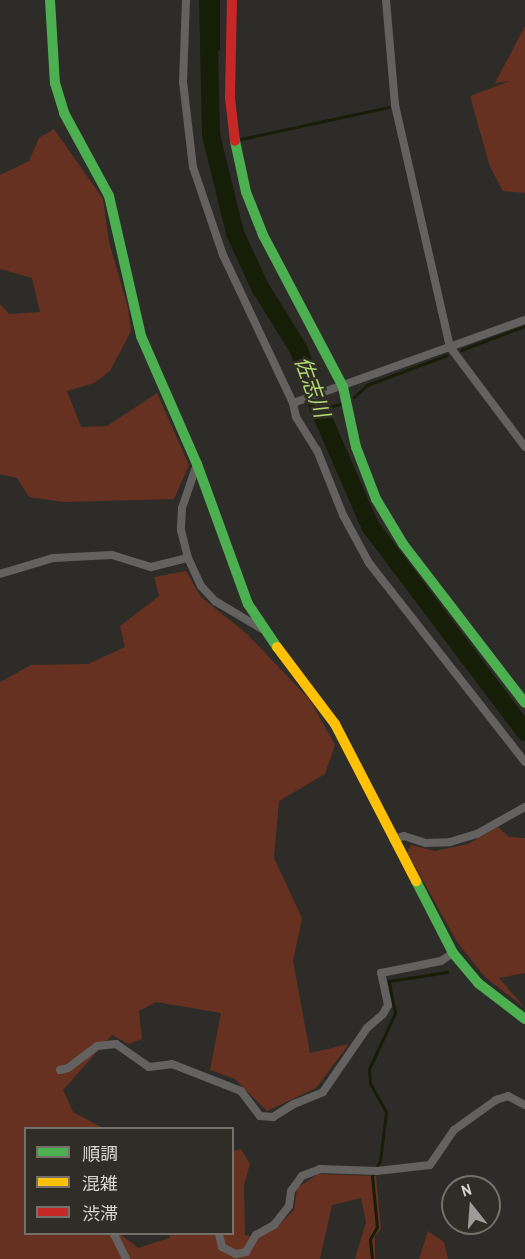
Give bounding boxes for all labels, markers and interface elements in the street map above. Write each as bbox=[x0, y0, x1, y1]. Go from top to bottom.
water label: 佐志川 bbox=[289, 353, 335, 421]
legend bbox=[24, 1127, 234, 1235]
text: 順調 bbox=[82, 1141, 118, 1166]
text: 混雑 bbox=[82, 1171, 118, 1196]
north arrow bbox=[441, 1175, 501, 1235]
text: N bbox=[459, 1178, 474, 1202]
text: 渋滞 bbox=[82, 1201, 118, 1226]

